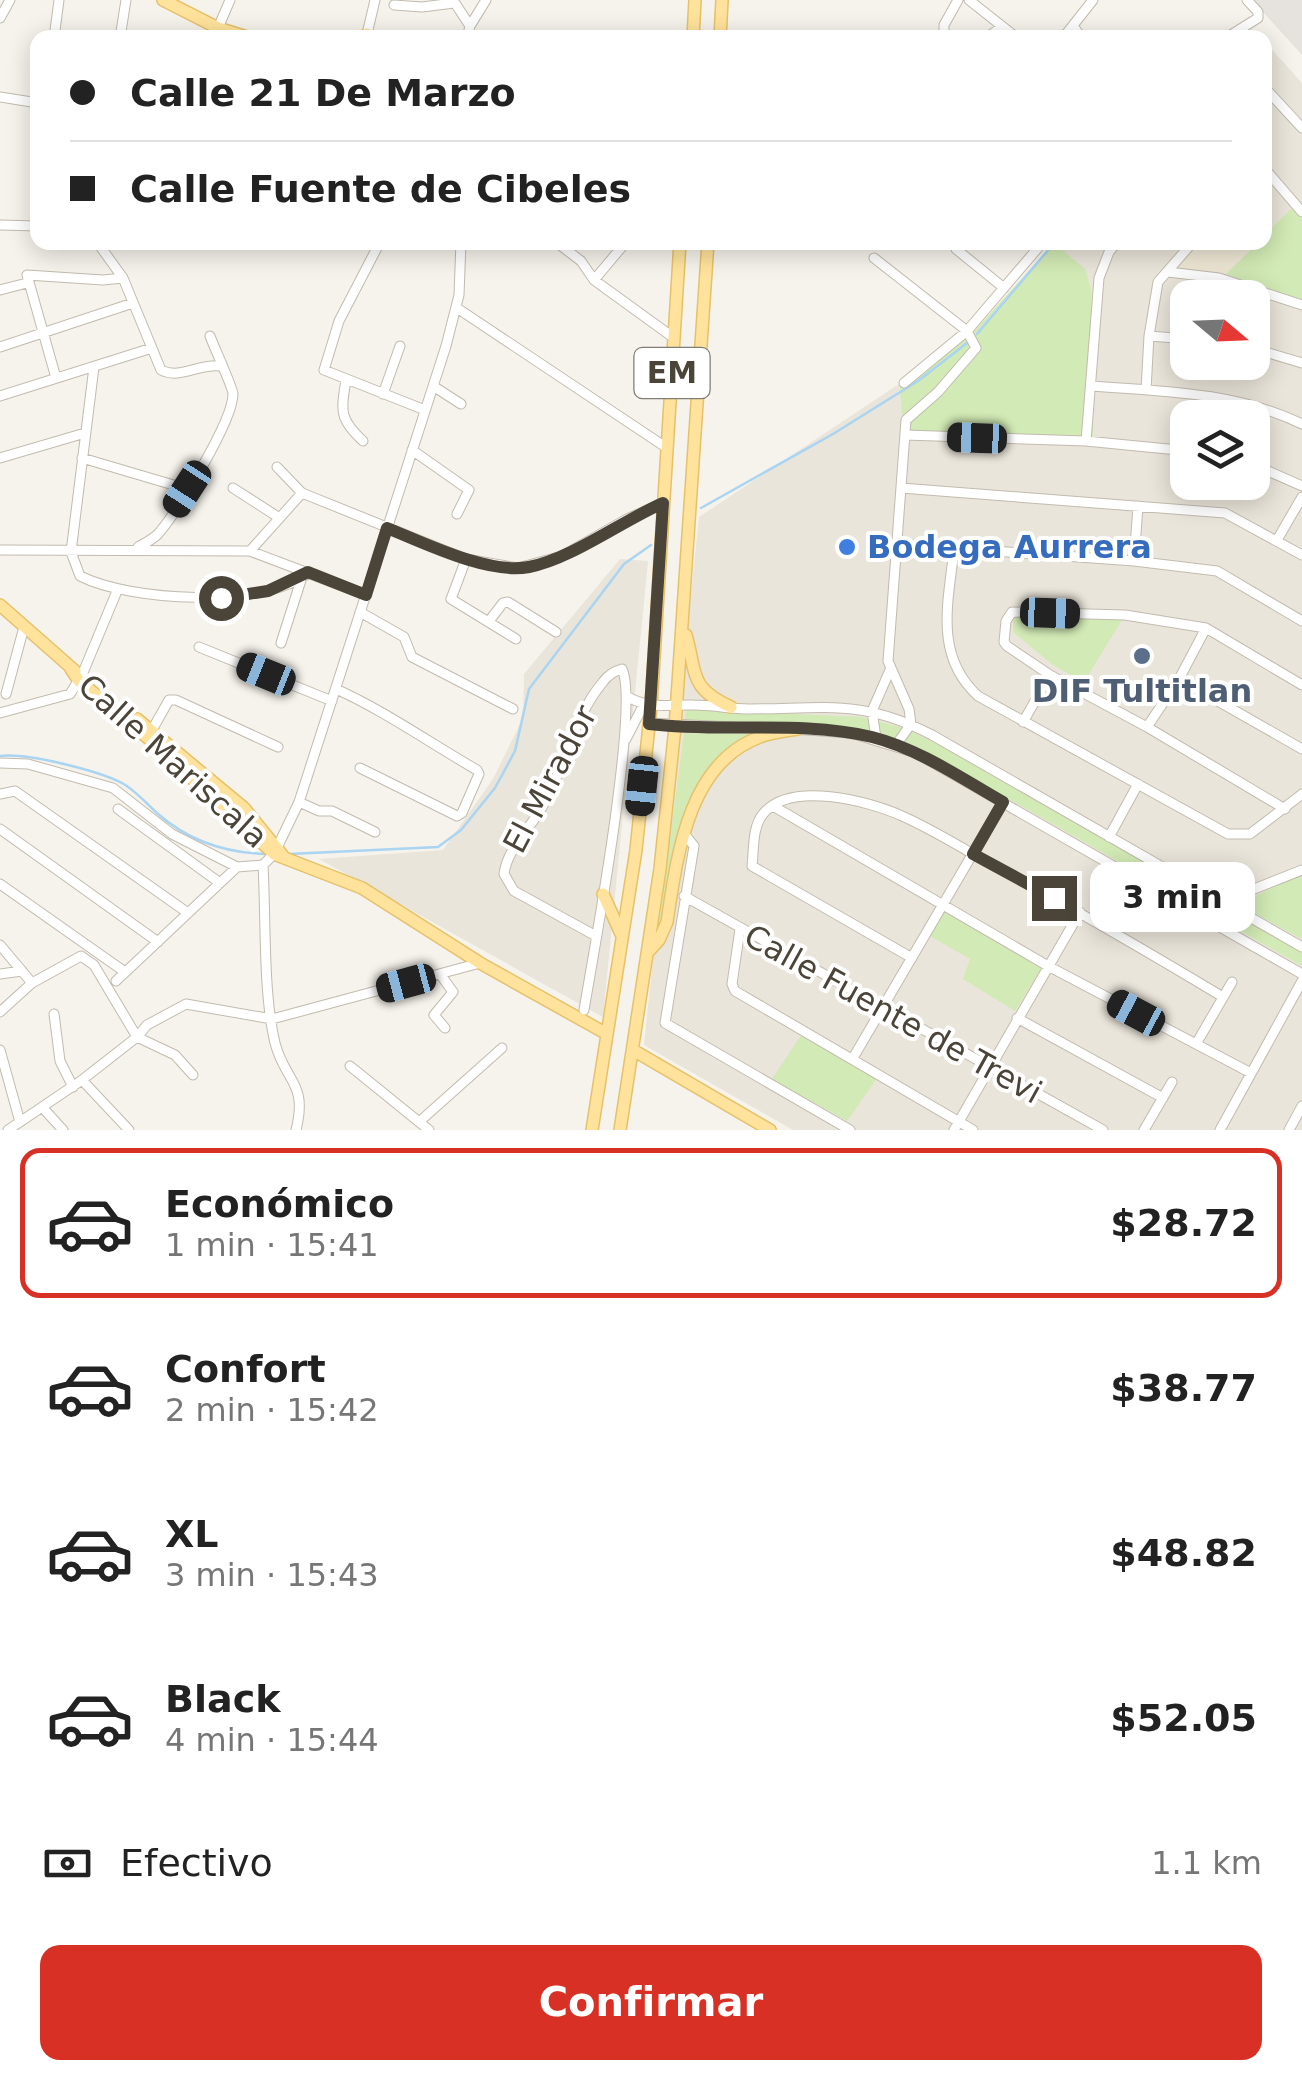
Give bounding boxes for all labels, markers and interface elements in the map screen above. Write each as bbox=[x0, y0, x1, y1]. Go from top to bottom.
text: Calle 21 De Marzo bbox=[130, 71, 516, 115]
text: Calle Fuente de Cibeles bbox=[130, 167, 631, 211]
north arrow bbox=[1170, 280, 1270, 380]
map controls bbox=[1170, 280, 1270, 500]
road number: EM bbox=[634, 348, 710, 398]
button: layers bbox=[1170, 400, 1270, 500]
car bbox=[946, 422, 1008, 454]
car bbox=[158, 456, 216, 522]
place label: Bodega Aurrera bbox=[867, 528, 1152, 566]
marker: Bodega Aurrera bbox=[836, 536, 858, 558]
route start bbox=[199, 576, 244, 621]
car bbox=[1019, 597, 1081, 629]
marker: DIF Tultitlan bbox=[1131, 645, 1153, 667]
car bbox=[233, 649, 299, 699]
street label: Calle Mariscala bbox=[71, 666, 275, 856]
place label: DIF Tultitlan bbox=[1032, 672, 1252, 710]
street label: El Mirador bbox=[495, 698, 605, 859]
car bbox=[624, 755, 660, 817]
callout: 3 min bbox=[1089, 863, 1254, 933]
route end bbox=[1032, 876, 1077, 921]
text: 3 min bbox=[1122, 878, 1223, 916]
street label: Calle Fuente de Trevi bbox=[738, 916, 1048, 1112]
car bbox=[373, 961, 439, 1005]
car bbox=[1102, 986, 1170, 1040]
icon: car bbox=[45, 1178, 135, 1268]
text: Económico bbox=[165, 1182, 394, 1226]
text: $28.72 bbox=[1110, 1201, 1257, 1245]
text: 1 min · 15:41 bbox=[165, 1226, 379, 1264]
icon: car bbox=[45, 1343, 135, 1433]
text: Confort bbox=[165, 1347, 326, 1391]
text: $38.77 bbox=[1110, 1366, 1257, 1410]
text: 2 min · 15:42 bbox=[165, 1391, 379, 1429]
icon: car bbox=[45, 1508, 135, 1598]
text: XL bbox=[165, 1512, 219, 1556]
text: $48.82 bbox=[1110, 1531, 1257, 1575]
text: 3 min · 15:43 bbox=[165, 1556, 379, 1594]
icon: car bbox=[45, 1673, 135, 1763]
text: Black bbox=[165, 1677, 280, 1721]
text: $52.05 bbox=[1110, 1696, 1257, 1740]
text: 4 min · 15:44 bbox=[165, 1721, 379, 1759]
icon: cash bbox=[40, 1836, 95, 1891]
text: Efectivo bbox=[120, 1841, 273, 1885]
text: 1.1 km bbox=[1151, 1844, 1262, 1882]
button: Confirmar bbox=[40, 1945, 1262, 2060]

